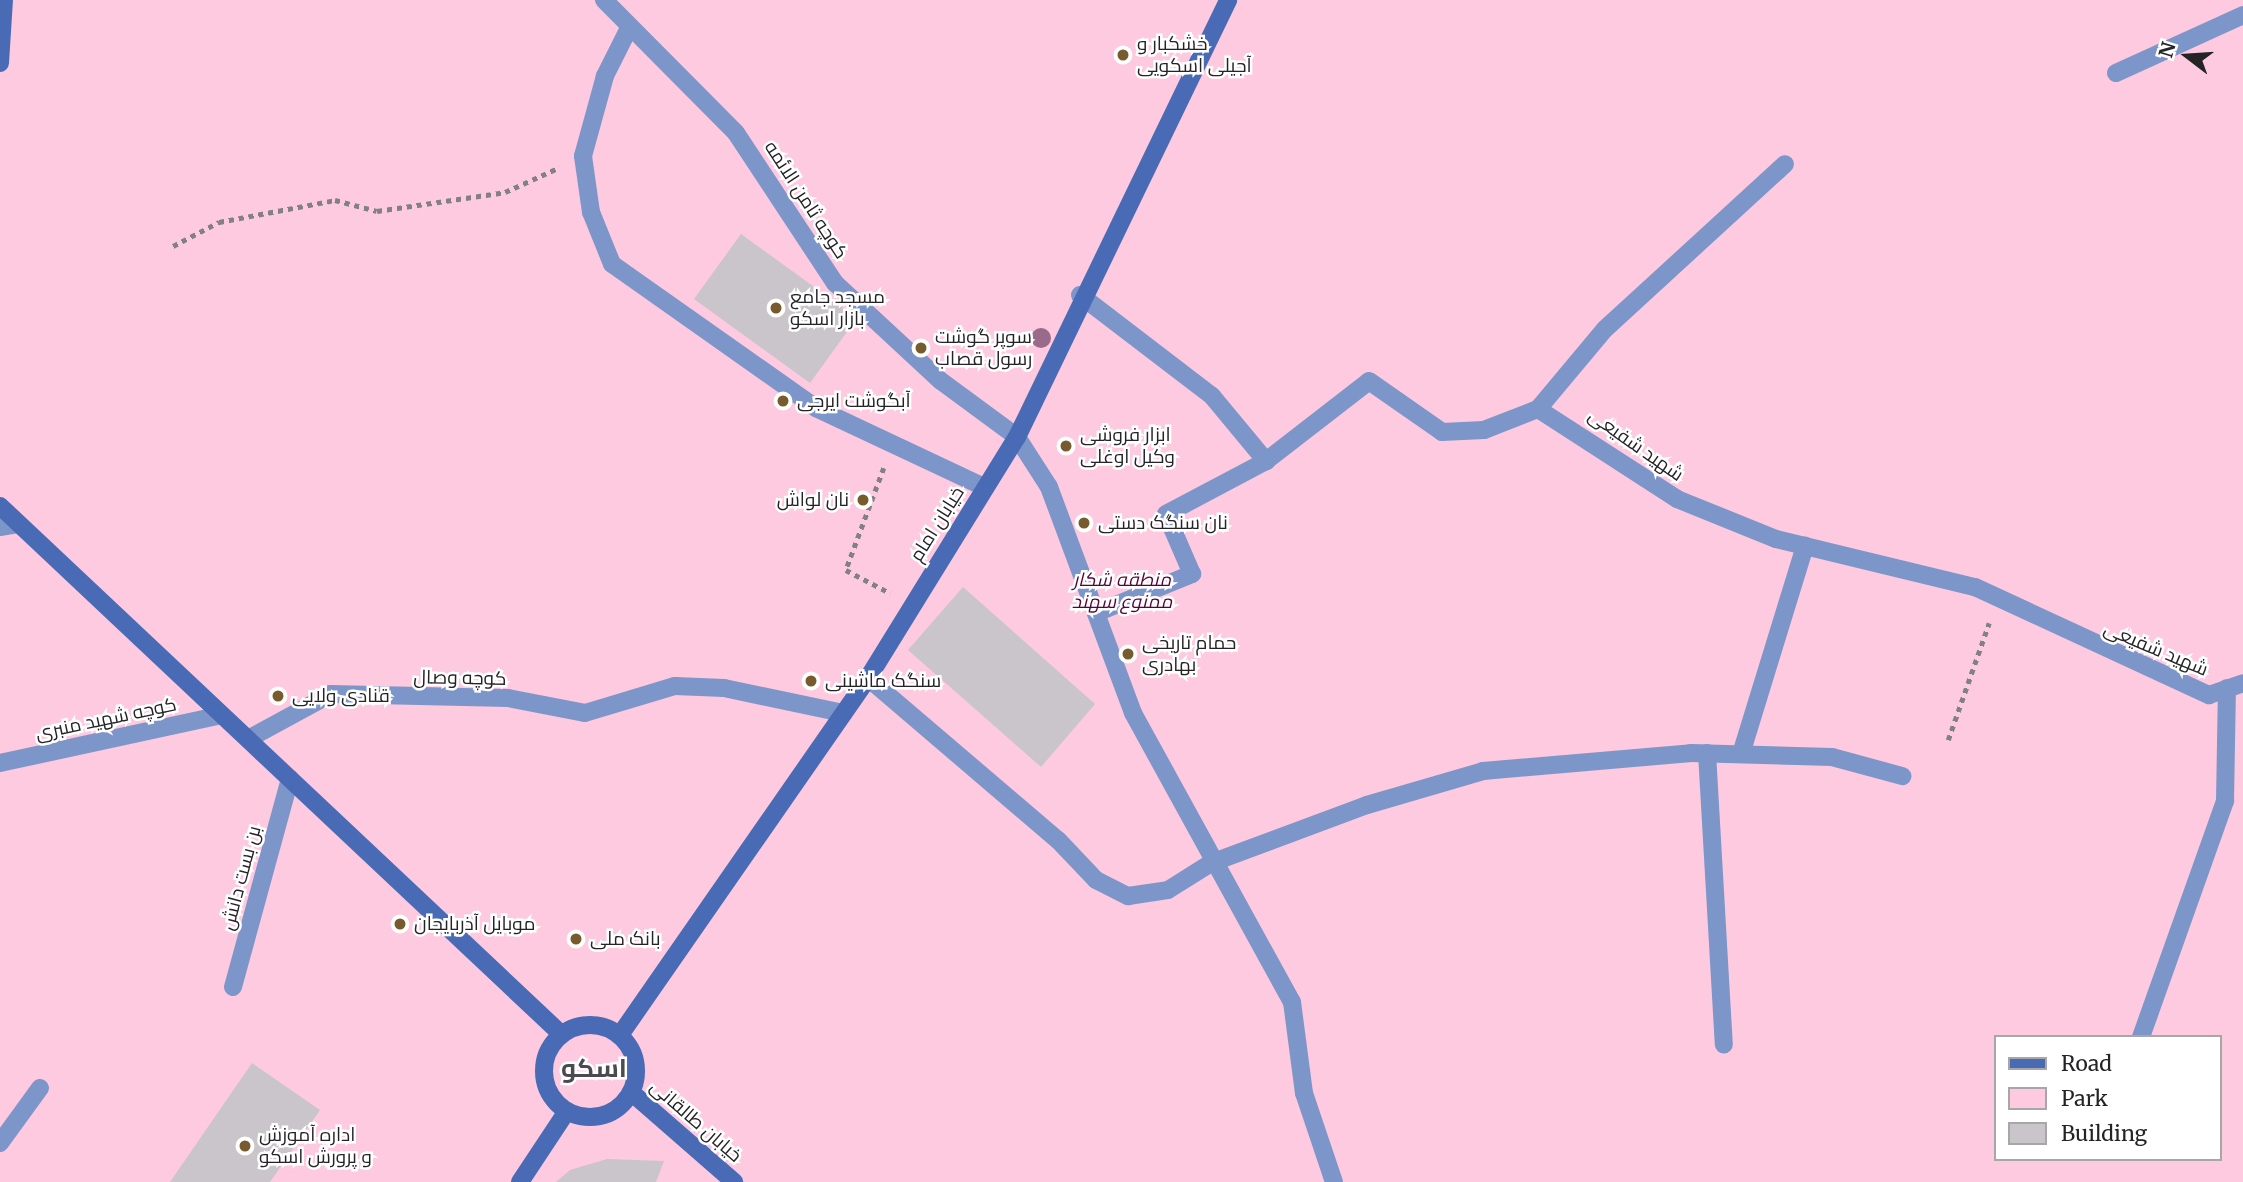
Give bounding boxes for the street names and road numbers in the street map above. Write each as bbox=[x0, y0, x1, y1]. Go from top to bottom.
street label: کوچه ثامن الائمه bbox=[759, 137, 853, 263]
street label: شهید شفیعی bbox=[1584, 404, 1688, 486]
street label: خیابان امام bbox=[905, 482, 969, 566]
street label: شهید شفیعی bbox=[2101, 617, 2211, 681]
street label: کوچه وصال bbox=[413, 666, 507, 690]
street label: کوچه شهید منبری bbox=[33, 693, 179, 745]
street label: بن بست دانش bbox=[216, 823, 266, 933]
street label: خیابان طالقانی bbox=[645, 1075, 747, 1167]

